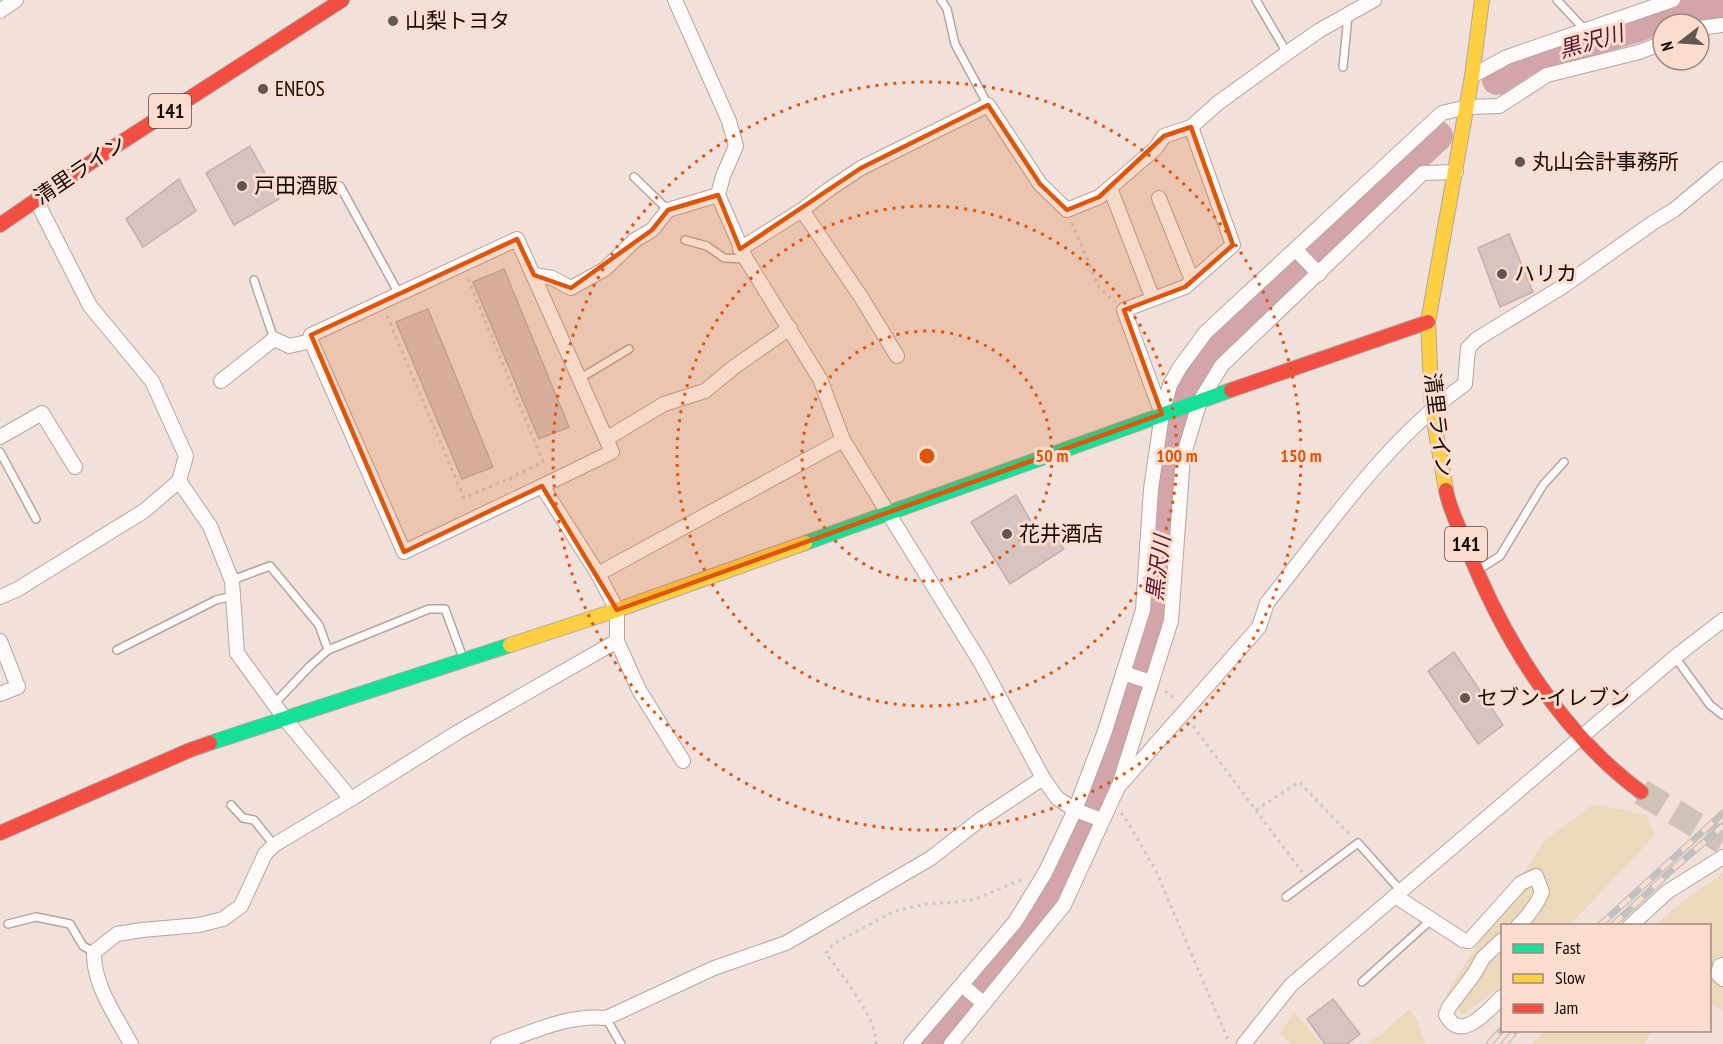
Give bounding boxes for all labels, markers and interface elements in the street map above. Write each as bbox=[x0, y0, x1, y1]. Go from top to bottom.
place label: 山梨トヨタ bbox=[405, 7, 510, 34]
north arrow bbox=[1651, 12, 1711, 72]
marker: 山梨トヨタ bbox=[386, 14, 400, 28]
water label: 黒沢川 bbox=[1555, 18, 1628, 64]
text: N bbox=[1656, 39, 1677, 53]
place label: ENEOS bbox=[275, 75, 325, 102]
marker: ENEOS bbox=[256, 82, 270, 96]
road number: 141 bbox=[149, 94, 191, 128]
street label: 清里ライン bbox=[29, 129, 131, 210]
place label: 丸山会計事務所 bbox=[1532, 148, 1679, 175]
marker: 丸山会計事務所 bbox=[1513, 155, 1527, 169]
place label: 戸田酒販 bbox=[254, 172, 338, 199]
marker: 戸田酒販 bbox=[235, 179, 249, 193]
place label: ハリカ bbox=[1514, 260, 1577, 287]
marker: ハリカ bbox=[1495, 267, 1509, 281]
street label: 清里ライン bbox=[1419, 371, 1458, 479]
text: 50 m bbox=[1036, 444, 1068, 467]
text: 100 m bbox=[1156, 444, 1198, 467]
text: 150 m bbox=[1280, 444, 1322, 467]
centre of rings bbox=[917, 446, 937, 466]
place label: 花井酒店 bbox=[1019, 520, 1103, 547]
marker: 花井酒店 bbox=[1000, 527, 1014, 541]
road number: 141 bbox=[1445, 527, 1487, 561]
water label: 黒沢川 bbox=[1140, 532, 1176, 602]
place label: セブン-イレブン bbox=[1477, 684, 1630, 711]
marker: セブン-イレブン bbox=[1458, 691, 1472, 705]
legend bbox=[1501, 924, 1711, 1032]
text: Fast bbox=[1555, 936, 1581, 959]
text: Slow bbox=[1555, 966, 1586, 989]
text: Jam bbox=[1554, 996, 1578, 1019]

